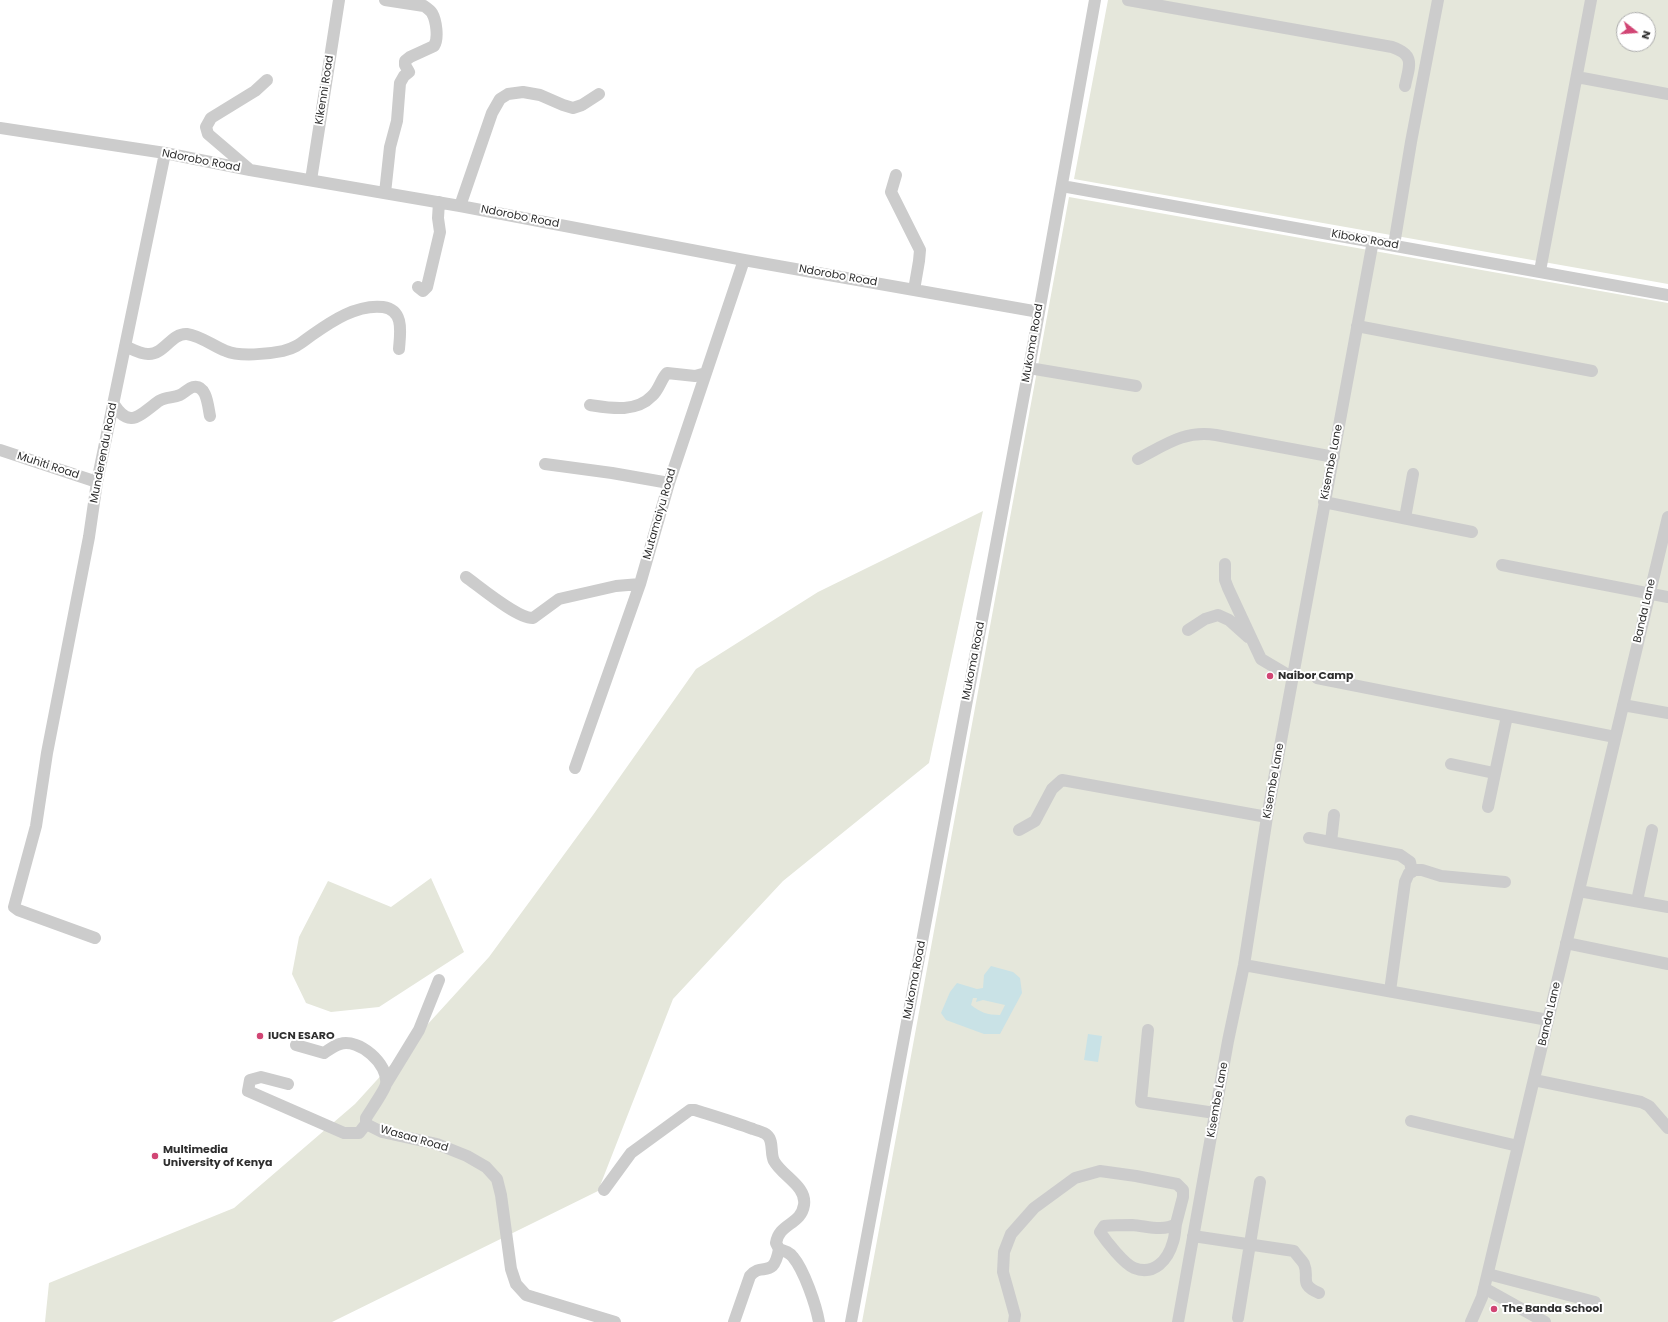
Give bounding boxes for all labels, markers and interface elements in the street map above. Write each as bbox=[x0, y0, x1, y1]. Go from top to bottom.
north arrow bbox=[1616, 12, 1656, 52]
text: N bbox=[1638, 29, 1655, 42]
street label: Kikenni Road bbox=[313, 54, 337, 126]
street label: Ndorobo Road bbox=[161, 147, 241, 175]
street label: Ndorobo Road bbox=[480, 203, 560, 231]
street label: Kiboko Road bbox=[1330, 228, 1400, 252]
street label: Ndorobo Road bbox=[798, 263, 878, 289]
street label: Mukoma Road bbox=[1020, 303, 1046, 383]
street label: Munderendu Road bbox=[88, 402, 120, 504]
street label: Kisembe Lane bbox=[1318, 423, 1346, 501]
street label: Muhiti Road bbox=[15, 450, 81, 482]
street label: Mutamaiyu Road bbox=[641, 467, 679, 561]
street label: Banda Lane bbox=[1631, 578, 1659, 644]
street label: Mukoma Road bbox=[960, 621, 988, 701]
place label: Naibor Camp bbox=[1278, 669, 1353, 683]
marker: Naibor Camp bbox=[1265, 671, 1275, 681]
street label: Kisembe Lane bbox=[1261, 742, 1287, 820]
street label: Mukoma Road bbox=[901, 940, 929, 1020]
street label: Banda Lane bbox=[1536, 981, 1564, 1047]
place label: IUCN ESARO bbox=[268, 1029, 335, 1043]
marker: IUCN ESARO bbox=[255, 1031, 265, 1041]
street label: Kisembe Lane bbox=[1205, 1061, 1231, 1139]
street label: Wasaa Road bbox=[378, 1123, 450, 1155]
place label: Multimedia University of Kenya bbox=[163, 1143, 272, 1169]
marker: Multimedia University of Kenya bbox=[150, 1151, 160, 1161]
place label: The Banda School bbox=[1502, 1302, 1603, 1316]
marker: The Banda School bbox=[1489, 1304, 1499, 1314]

